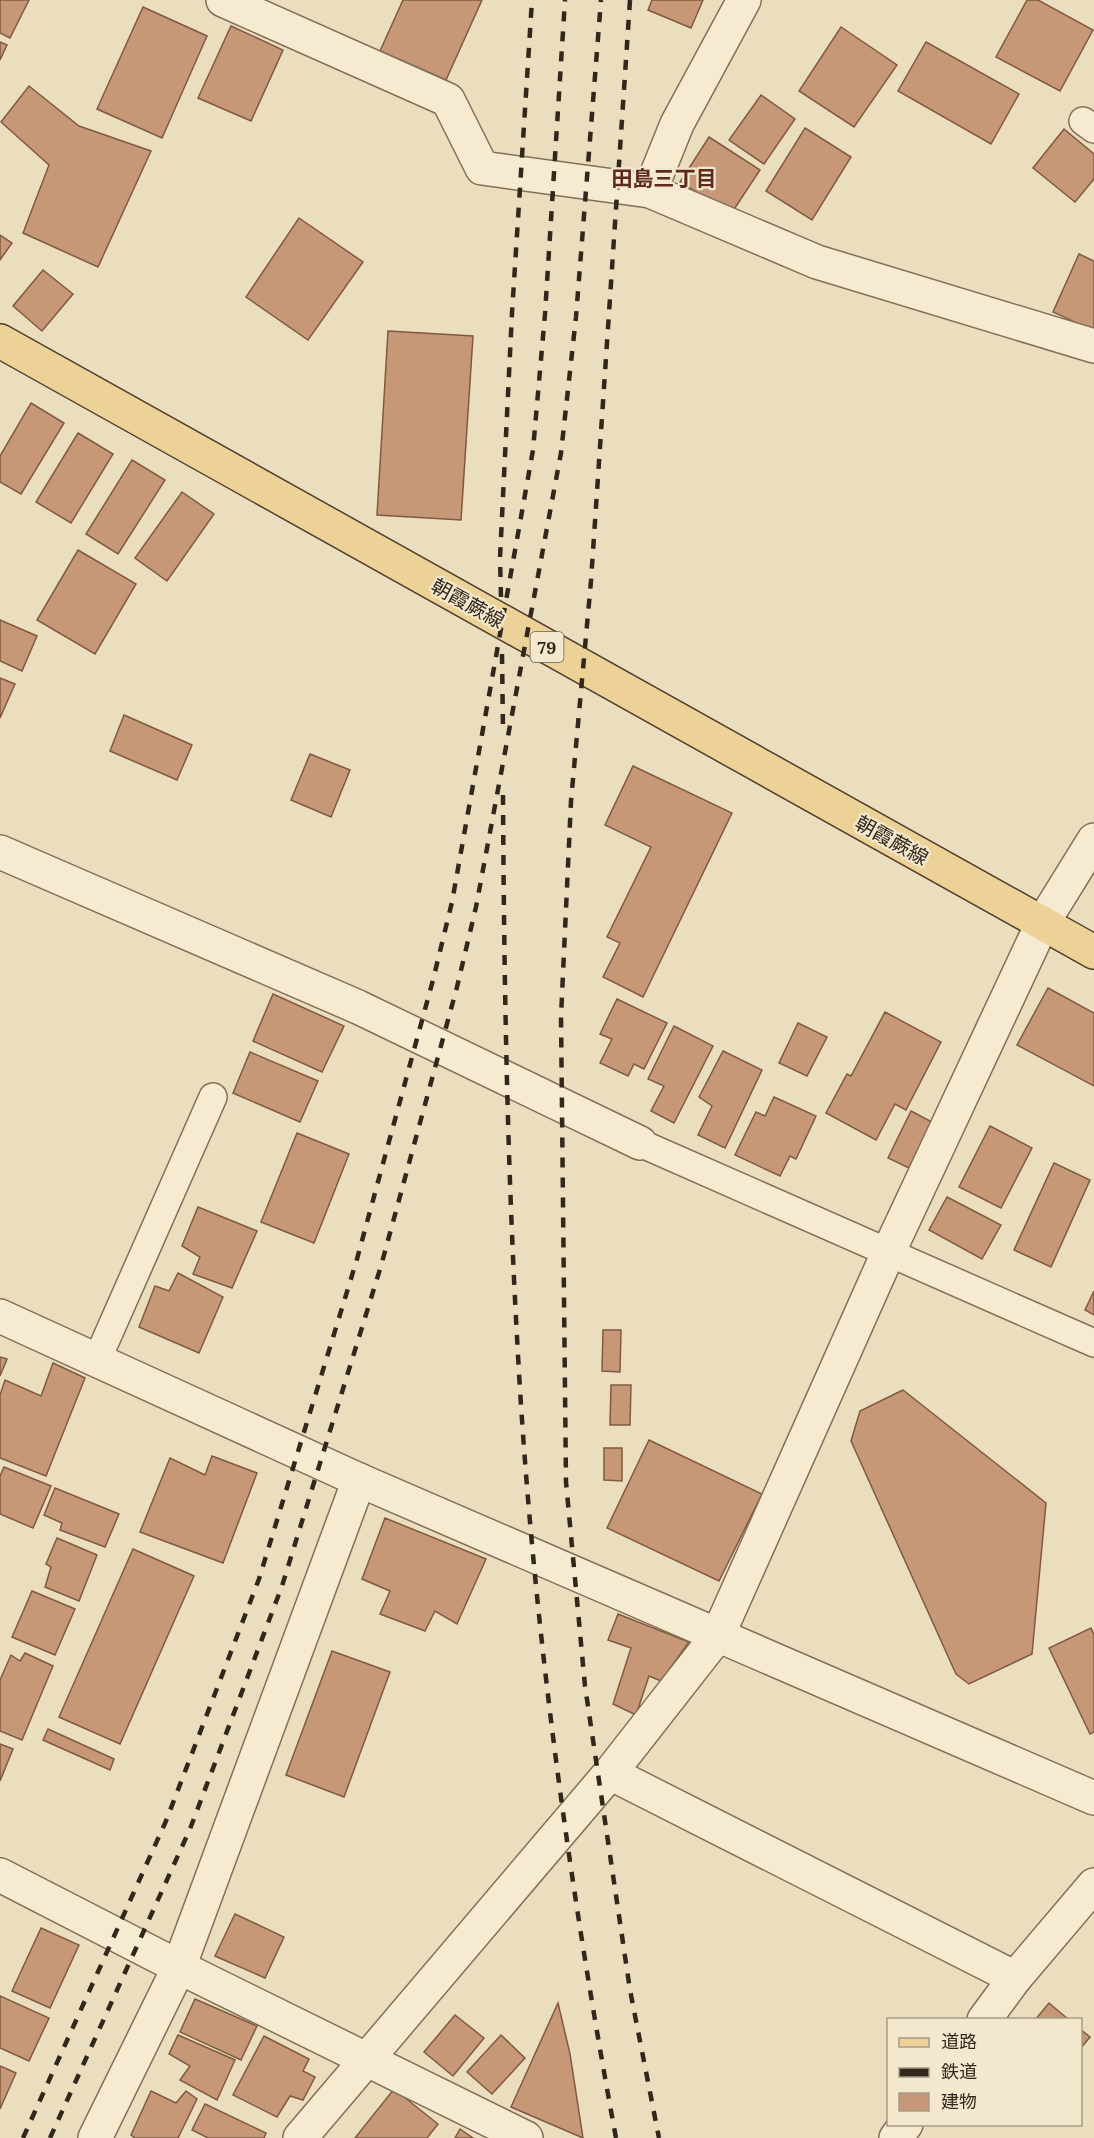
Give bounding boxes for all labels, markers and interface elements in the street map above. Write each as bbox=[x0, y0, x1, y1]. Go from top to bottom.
district label: 田島三丁目 bbox=[612, 165, 717, 192]
street label: 朝霞蕨線 bbox=[427, 573, 509, 633]
road number: 79 bbox=[530, 632, 564, 662]
street label: 朝霞蕨線 bbox=[851, 810, 933, 870]
legend bbox=[887, 2018, 1082, 2126]
text: 道路 bbox=[941, 2030, 977, 2053]
text: 鉄道 bbox=[941, 2060, 977, 2083]
text: 建物 bbox=[941, 2090, 977, 2113]

